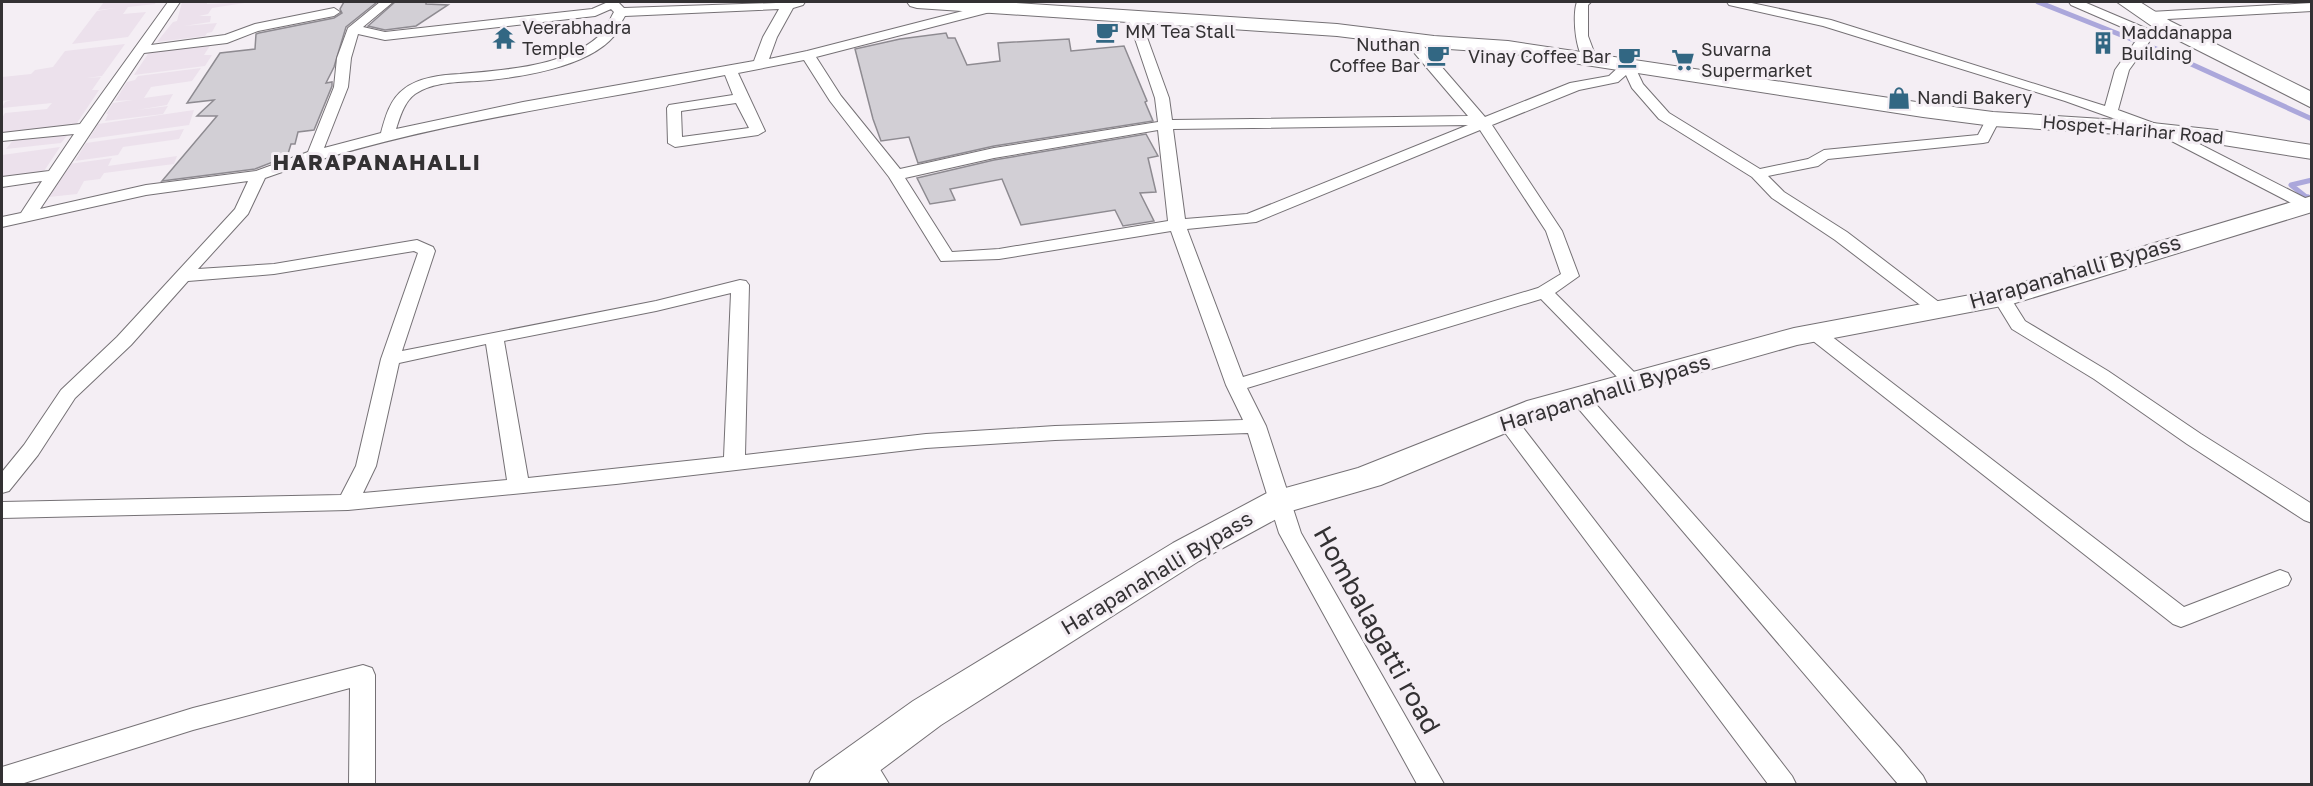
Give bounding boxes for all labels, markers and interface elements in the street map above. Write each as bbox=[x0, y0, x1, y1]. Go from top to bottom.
place label: Veerabhadra Temple bbox=[522, 16, 631, 59]
cafe icon: MM Tea Stall bbox=[1094, 19, 1120, 45]
place label: MM Tea Stall bbox=[1125, 20, 1235, 42]
place label: Maddanappa Building bbox=[2121, 21, 2233, 64]
temple icon: Veerabhadra Temple bbox=[491, 25, 517, 51]
building icon: Maddanappa Building bbox=[2090, 30, 2116, 56]
place label: Nuthan Coffee Bar bbox=[1329, 33, 1420, 76]
place label: Suvarna Supermarket bbox=[1701, 38, 1813, 81]
cafe icon: Nuthan Coffee Bar bbox=[1425, 42, 1451, 68]
cafe icon: Vinay Coffee Bar bbox=[1616, 44, 1642, 70]
place label: Vinay Coffee Bar bbox=[1468, 45, 1611, 67]
supermarket icon: Suvarna Supermarket bbox=[1670, 47, 1696, 73]
shop icon: Nandi Bakery bbox=[1886, 85, 1912, 111]
place label: Nandi Bakery bbox=[1917, 86, 2032, 108]
street label: Hospet-Harihar Road bbox=[2042, 110, 2225, 148]
district label: HARAPANAHALLI bbox=[272, 148, 482, 175]
street label: Harapanahalli Bypass bbox=[1966, 228, 2184, 314]
street label: Harapanahalli Bypass bbox=[1496, 348, 1713, 436]
street label: Harapanahalli Bypass bbox=[1056, 505, 1257, 640]
street label: Hombalagatti road bbox=[1307, 521, 1447, 739]

